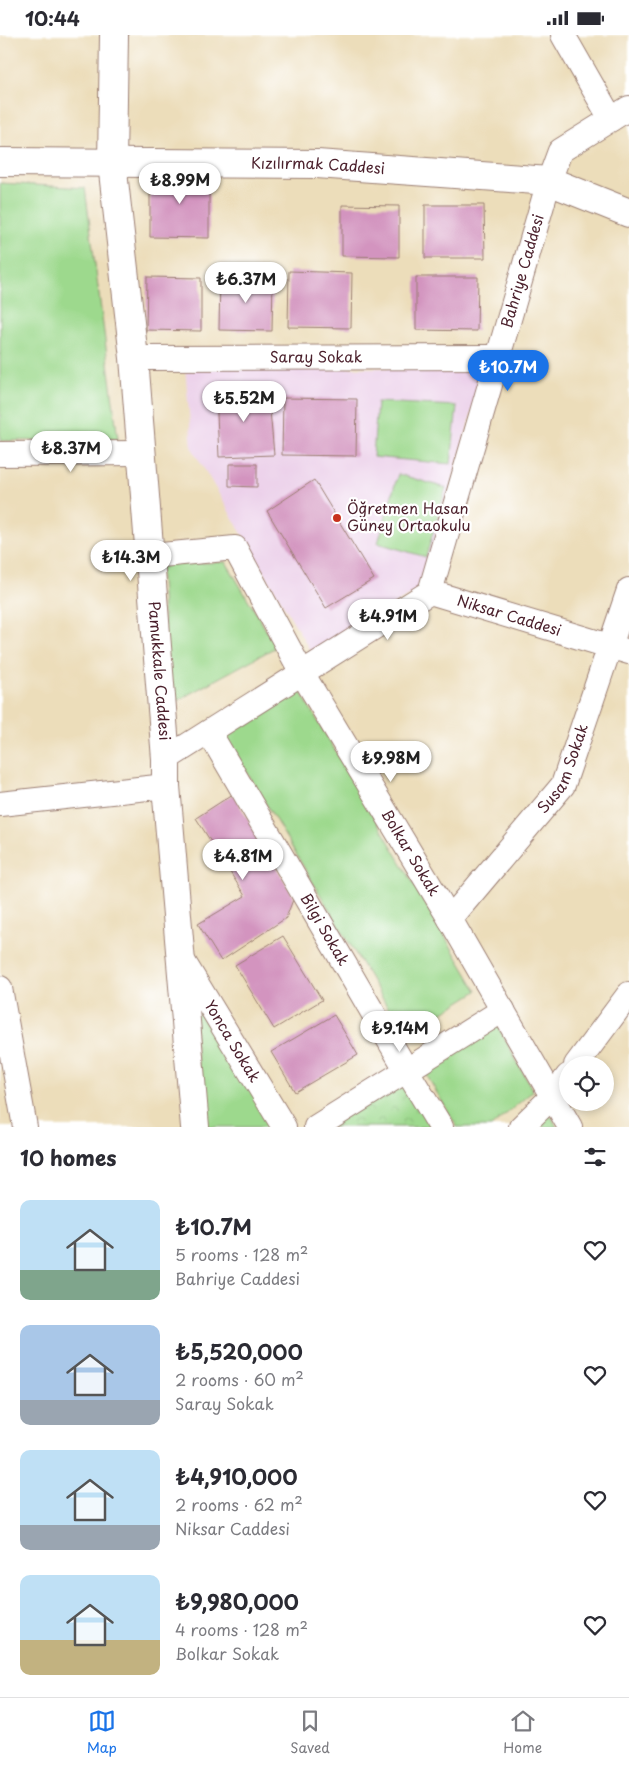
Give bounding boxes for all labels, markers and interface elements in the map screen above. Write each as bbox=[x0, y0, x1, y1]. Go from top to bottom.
text: 10:44 bbox=[25, 4, 80, 32]
street label: Kızılırmak Caddesi bbox=[251, 151, 386, 179]
pin: ₺8.99M bbox=[139, 163, 221, 205]
text: ₺8.99M bbox=[150, 167, 210, 191]
street label: Bahriye Caddesi bbox=[494, 211, 549, 330]
pin: ₺6.37M bbox=[205, 261, 287, 304]
text: ₺6.37M bbox=[216, 266, 276, 290]
street label: Saray Sokak bbox=[270, 344, 363, 368]
pin: ₺10.7M bbox=[467, 349, 549, 392]
text: ₺10.7M bbox=[479, 354, 537, 378]
pin: ₺5.52M bbox=[203, 381, 285, 423]
text: ₺5.52M bbox=[213, 385, 275, 409]
pin: ₺8.37M bbox=[30, 431, 112, 473]
text: ₺8.37M bbox=[41, 435, 101, 459]
place label: Öğretmen Hasan Güney Ortaokulu bbox=[347, 496, 471, 536]
marker: Öğretmen Hasan Güney Ortaokulu bbox=[331, 512, 343, 524]
pin: ₺14.3M bbox=[90, 539, 172, 582]
text: ₺14.3M bbox=[102, 544, 160, 568]
street label: Niksar Caddesi bbox=[455, 588, 564, 641]
pin: ₺4.91M bbox=[347, 599, 429, 641]
street label: Pamukkale Caddesi bbox=[143, 600, 177, 741]
text: ₺4.91M bbox=[359, 603, 417, 627]
street label: Susam Sokak bbox=[531, 720, 593, 818]
pin: ₺9.98M bbox=[350, 741, 432, 783]
text: ₺9.98M bbox=[362, 745, 421, 769]
street label: Bolkar Sokak bbox=[376, 804, 447, 900]
pin: ₺4.81M bbox=[202, 839, 284, 881]
text: ₺4.81M bbox=[213, 843, 273, 867]
street label: Bilgi Sokak bbox=[296, 888, 356, 970]
street label: Yonca Sokak bbox=[199, 995, 267, 1086]
pin: ₺9.14M bbox=[359, 1011, 441, 1053]
text: ₺9.14M bbox=[371, 1015, 429, 1039]
map controls bbox=[559, 1056, 614, 1111]
button: locate bbox=[559, 1056, 614, 1111]
text: 10 homes bbox=[20, 1141, 117, 1173]
icon: filters bbox=[581, 1143, 609, 1171]
text: ₺10.7M bbox=[175, 1210, 252, 1242]
icon: home bbox=[60, 1220, 120, 1280]
icon: heart bbox=[581, 1236, 609, 1264]
text: 5 rooms · 128 m² bbox=[175, 1242, 308, 1266]
text: Bahriye Caddesi bbox=[175, 1266, 300, 1290]
text: ₺5,520,000 bbox=[175, 1335, 303, 1367]
icon: home bbox=[60, 1345, 120, 1405]
icon: heart bbox=[581, 1361, 609, 1389]
text: 2 rooms · 60 m² bbox=[175, 1367, 304, 1391]
text: Saray Sokak bbox=[175, 1391, 274, 1415]
text: ₺4,910,000 bbox=[175, 1460, 297, 1492]
icon: home bbox=[60, 1470, 120, 1530]
icon: heart bbox=[581, 1486, 609, 1514]
text: 2 rooms · 62 m² bbox=[175, 1492, 303, 1516]
text: Niksar Caddesi bbox=[175, 1516, 290, 1540]
text: ₺9,980,000 bbox=[175, 1585, 299, 1617]
icon: home bbox=[60, 1595, 120, 1655]
icon: heart bbox=[581, 1611, 609, 1639]
text: 4 rooms · 128 m² bbox=[175, 1617, 308, 1641]
text: Bolkar Sokak bbox=[175, 1641, 279, 1665]
tab: Map bbox=[87, 1707, 117, 1758]
tab: Saved bbox=[290, 1707, 330, 1758]
tab: Home bbox=[503, 1707, 542, 1758]

